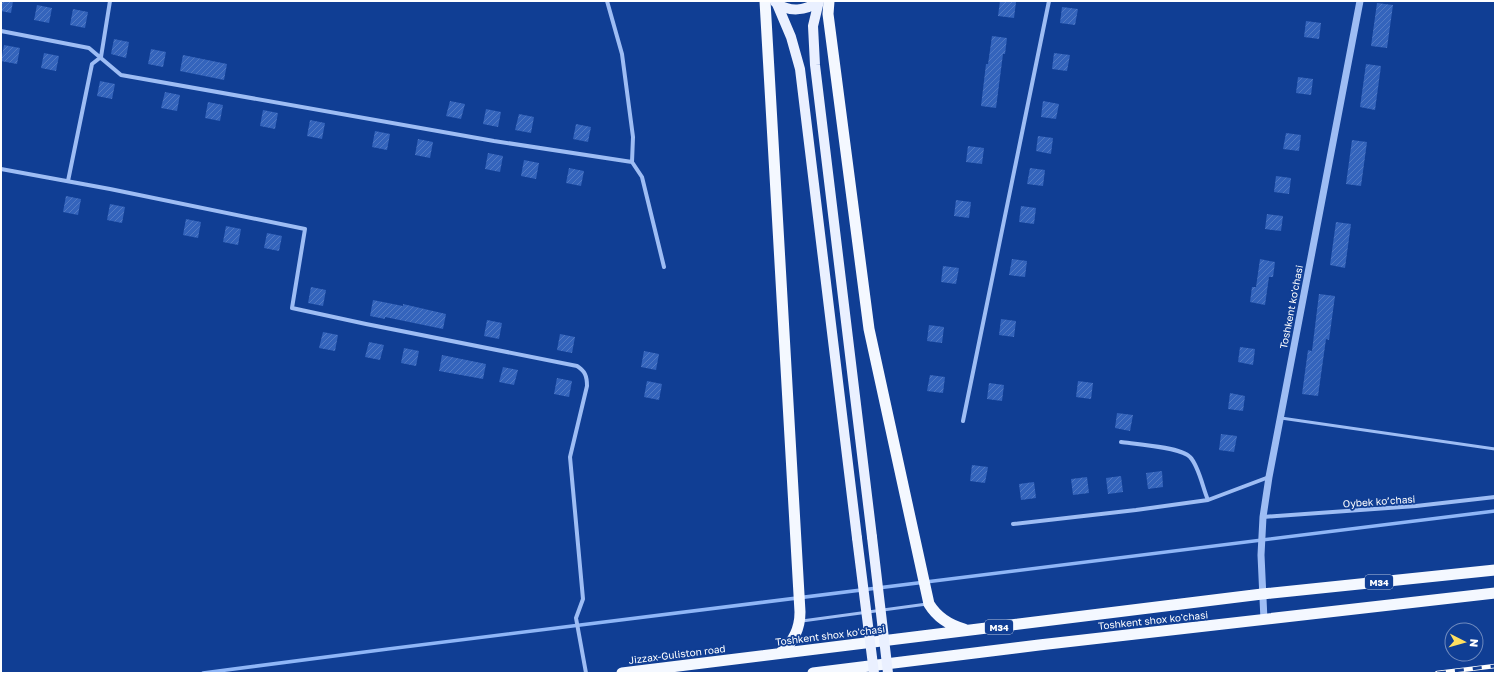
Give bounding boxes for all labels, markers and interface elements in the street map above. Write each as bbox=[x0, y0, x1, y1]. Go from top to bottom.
street label: Toshkent ko'chasi bbox=[1277, 264, 1305, 350]
street label: Oybek ko’chasi bbox=[1342, 492, 1416, 510]
road number: M34 bbox=[1365, 575, 1393, 589]
street label: Toshkent shox ko'chasi bbox=[1097, 608, 1209, 632]
road number: M34 bbox=[985, 620, 1013, 634]
street label: Toshkent shox ko'chasi bbox=[774, 622, 886, 648]
north arrow bbox=[1444, 622, 1484, 662]
text: N bbox=[1468, 638, 1481, 648]
street label: Jizzax-Guliston road bbox=[628, 642, 726, 666]

